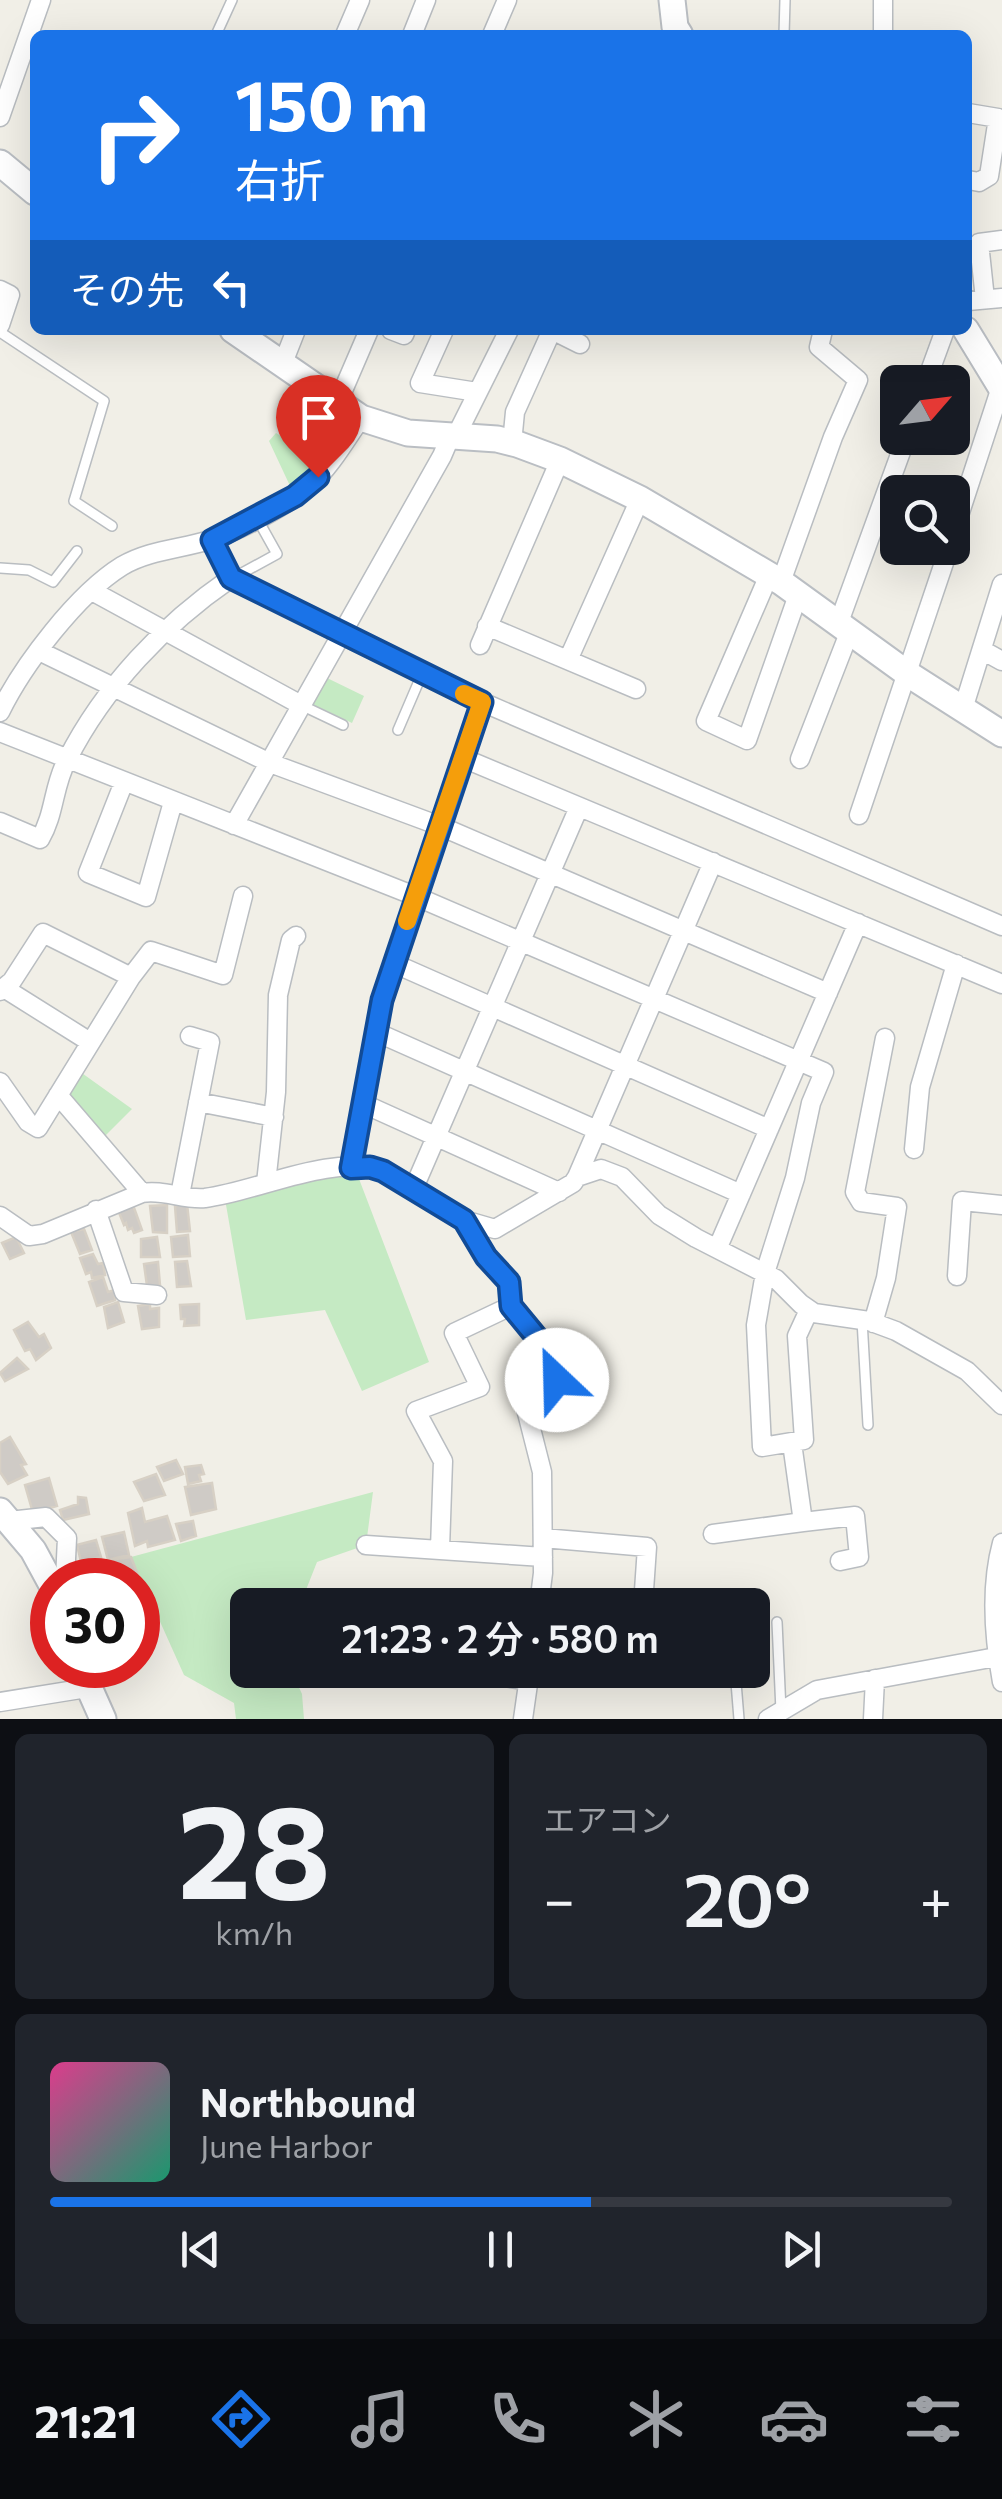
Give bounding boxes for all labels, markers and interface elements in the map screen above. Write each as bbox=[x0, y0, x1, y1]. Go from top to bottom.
text: 150 m bbox=[235, 60, 428, 145]
icon: right bbox=[70, 70, 200, 200]
text: 右折 bbox=[235, 151, 325, 206]
icon: left bbox=[204, 260, 259, 315]
text: その先 bbox=[70, 265, 184, 312]
north arrow bbox=[880, 365, 970, 455]
map controls bbox=[880, 365, 970, 565]
pin bbox=[276, 375, 361, 478]
icon: arrive bbox=[291, 390, 346, 445]
button: search bbox=[880, 475, 970, 565]
position arrow bbox=[505, 1328, 609, 1432]
speed limit sign: 30 bbox=[30, 1558, 160, 1688]
text: 21:23 · 2 分 · 580 m bbox=[341, 1614, 659, 1661]
text: 28 bbox=[177, 1767, 331, 1926]
text: エアコン bbox=[544, 1799, 672, 1839]
text: 20° bbox=[683, 1851, 811, 1942]
text: − bbox=[544, 1864, 575, 1931]
text: + bbox=[920, 1864, 952, 1931]
text: km/h bbox=[215, 1912, 293, 1952]
text: Northbound bbox=[200, 2078, 416, 2125]
text: June Harbor bbox=[200, 2125, 373, 2165]
icon: previous bbox=[173, 2222, 228, 2277]
icon: pause bbox=[473, 2222, 528, 2277]
icon: next bbox=[774, 2222, 829, 2277]
icon: directions bbox=[206, 2384, 276, 2454]
icon: music bbox=[345, 2384, 415, 2454]
icon: phone bbox=[483, 2384, 553, 2454]
icon: climate bbox=[621, 2384, 691, 2454]
icon: car bbox=[759, 2384, 829, 2454]
icon: filters bbox=[898, 2384, 968, 2454]
text: 21:21 bbox=[34, 2392, 138, 2447]

